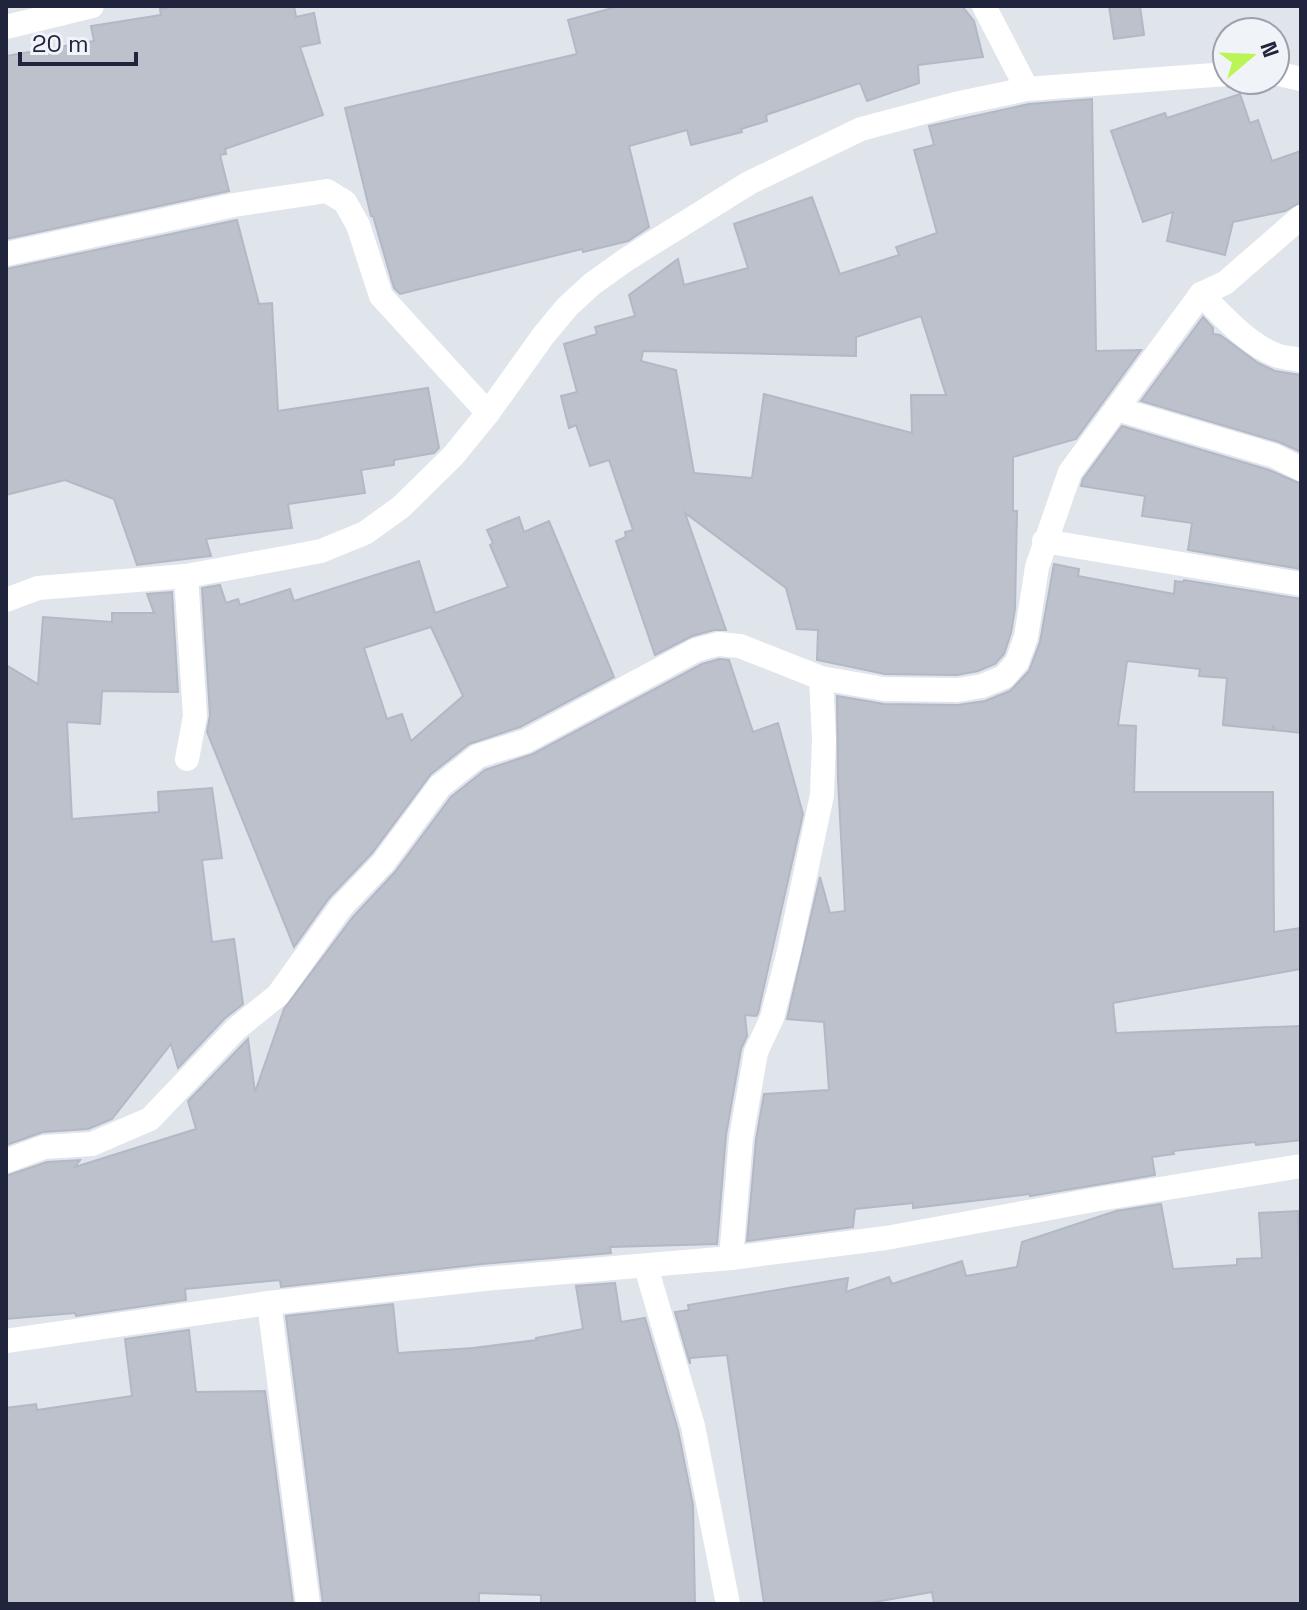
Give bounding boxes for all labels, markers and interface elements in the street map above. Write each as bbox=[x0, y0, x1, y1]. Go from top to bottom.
scale bar bbox=[20, 16, 136, 66]
north arrow bbox=[1211, 16, 1291, 96]
text: 20 m bbox=[32, 28, 89, 59]
text: N bbox=[1254, 38, 1286, 61]

